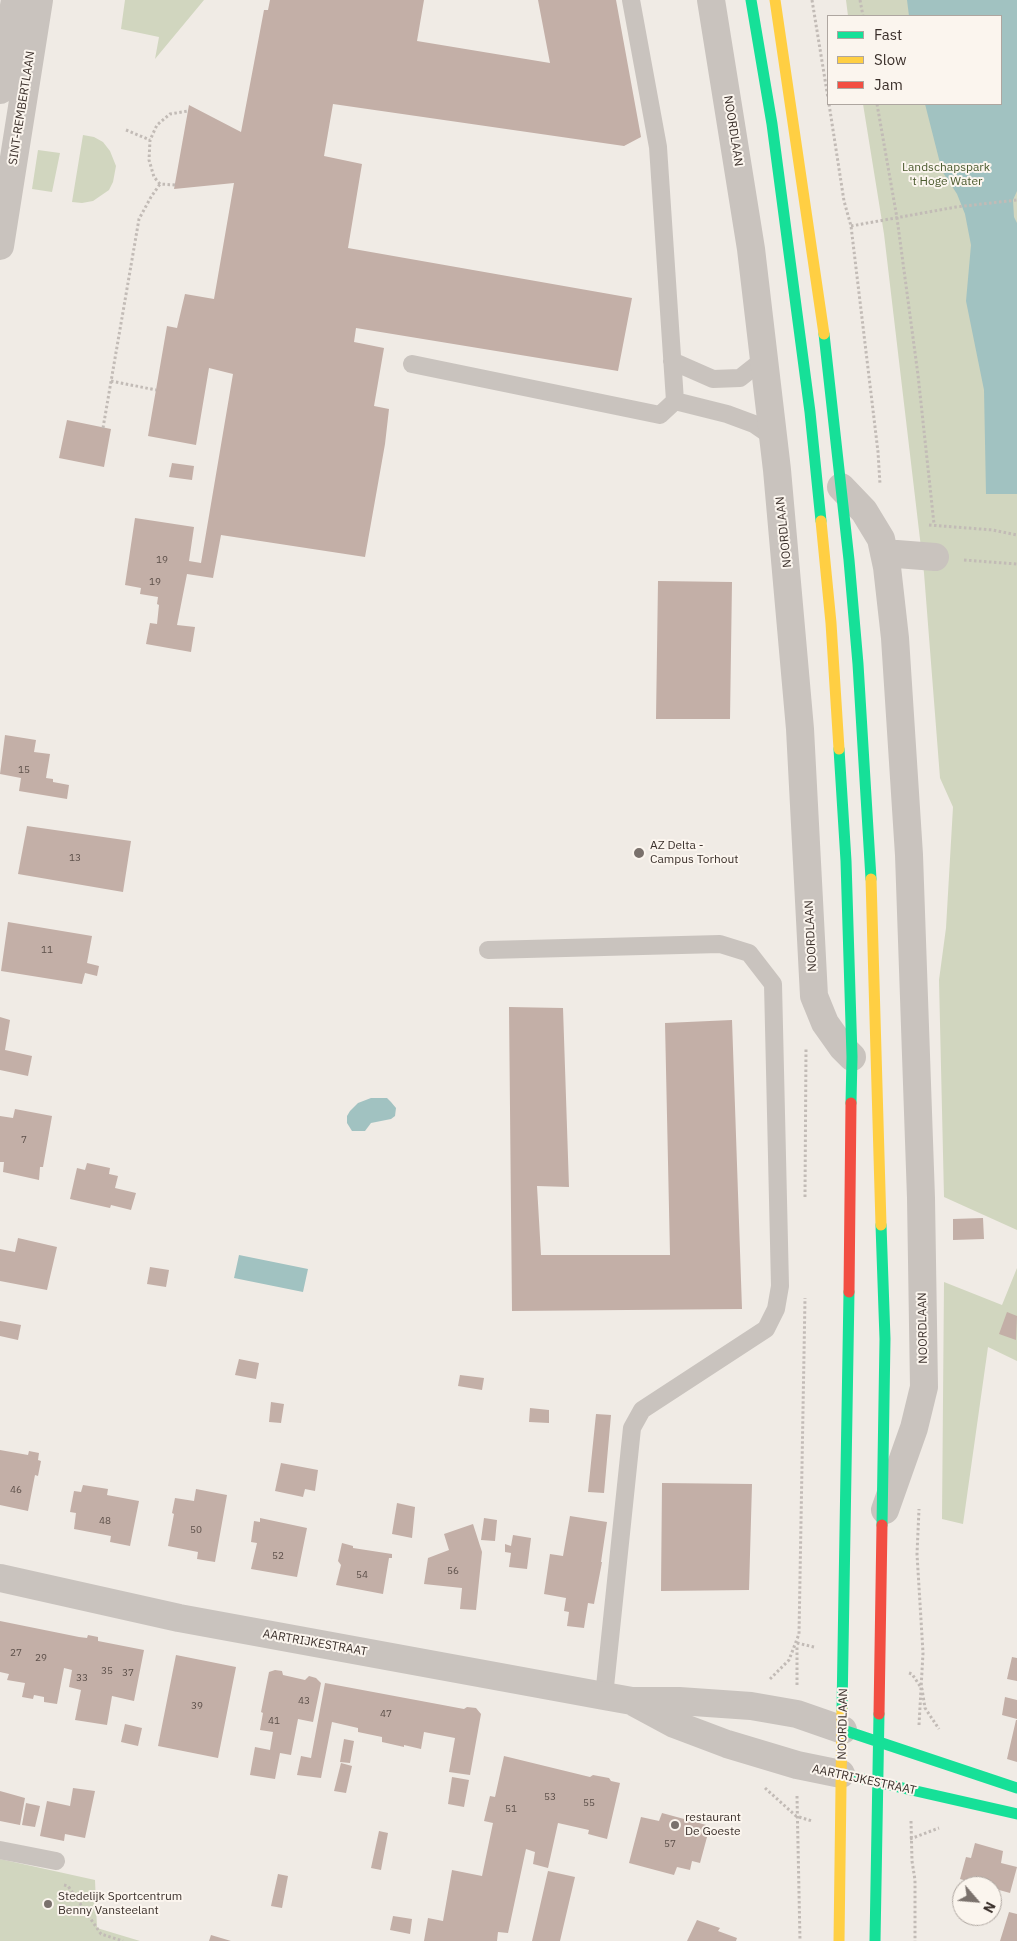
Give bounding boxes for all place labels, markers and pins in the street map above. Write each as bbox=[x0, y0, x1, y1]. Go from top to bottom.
place label: AZ Delta - Campus Torhout bbox=[650, 839, 739, 867]
marker: AZ Delta - Campus Torhout bbox=[632, 846, 646, 860]
place label: restaurant De Goeste bbox=[685, 1811, 741, 1839]
marker: restaurant De Goeste bbox=[669, 1819, 681, 1831]
place label: Stedelijk Sportcentrum Benny Vansteelant bbox=[58, 1890, 182, 1918]
marker: Stedelijk Sportcentrum Benny Vansteelant bbox=[42, 1898, 54, 1910]

